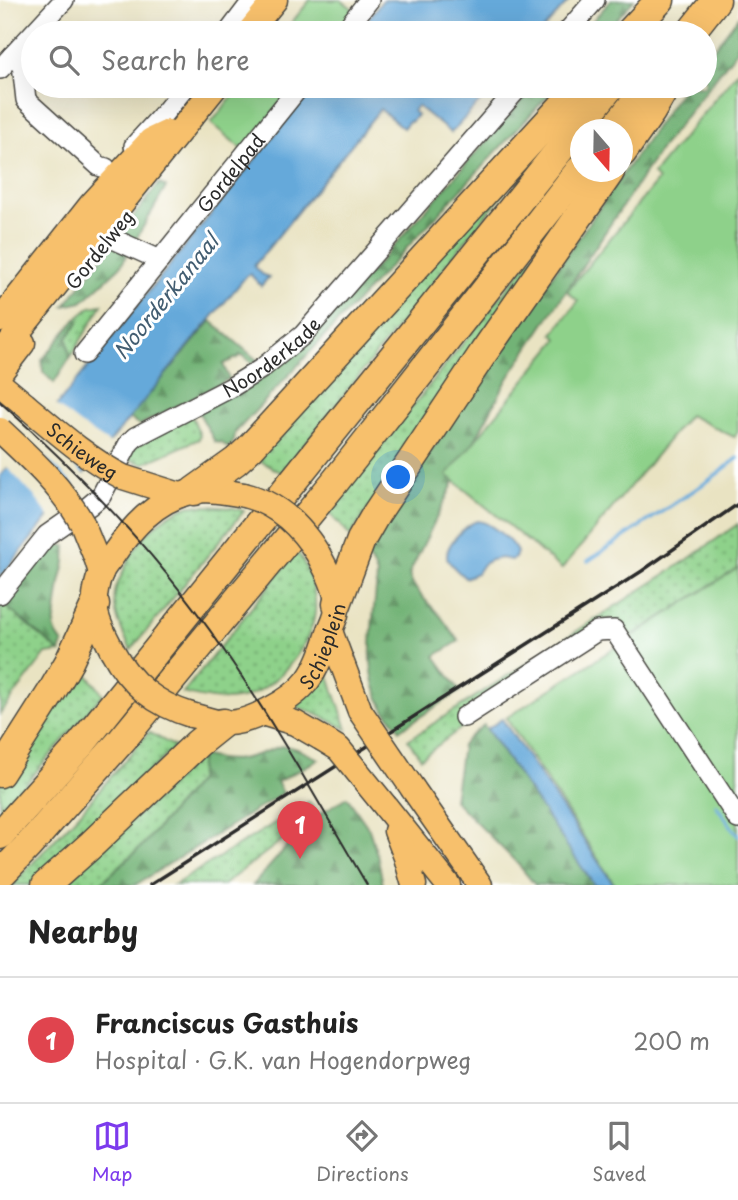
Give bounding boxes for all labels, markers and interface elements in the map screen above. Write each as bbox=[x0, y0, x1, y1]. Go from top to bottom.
search box bbox=[21, 21, 717, 98]
text: Search here bbox=[101, 40, 250, 79]
icon: search bbox=[45, 41, 83, 79]
north arrow bbox=[570, 119, 633, 182]
street label: Gordelpad bbox=[190, 127, 271, 218]
street label: Gordelweg bbox=[58, 203, 140, 295]
water label: Noorderkanaal bbox=[104, 224, 227, 365]
street label: Noorderkade bbox=[217, 311, 327, 404]
street label: Schieweg bbox=[41, 415, 123, 486]
your location bbox=[381, 460, 415, 494]
street label: Schieplein bbox=[292, 602, 352, 695]
pin: 1 bbox=[277, 801, 323, 859]
text: Nearby bbox=[28, 908, 138, 953]
text: Franciscus Gasthuis bbox=[95, 1003, 358, 1042]
text: 1 bbox=[46, 1023, 57, 1058]
text: 200 m bbox=[633, 1023, 710, 1058]
text: Hospital · G.K. van Hogendorpweg bbox=[95, 1042, 471, 1077]
tab: Map bbox=[92, 1117, 132, 1187]
tab: Directions bbox=[316, 1117, 409, 1187]
tab: Saved bbox=[592, 1117, 646, 1187]

